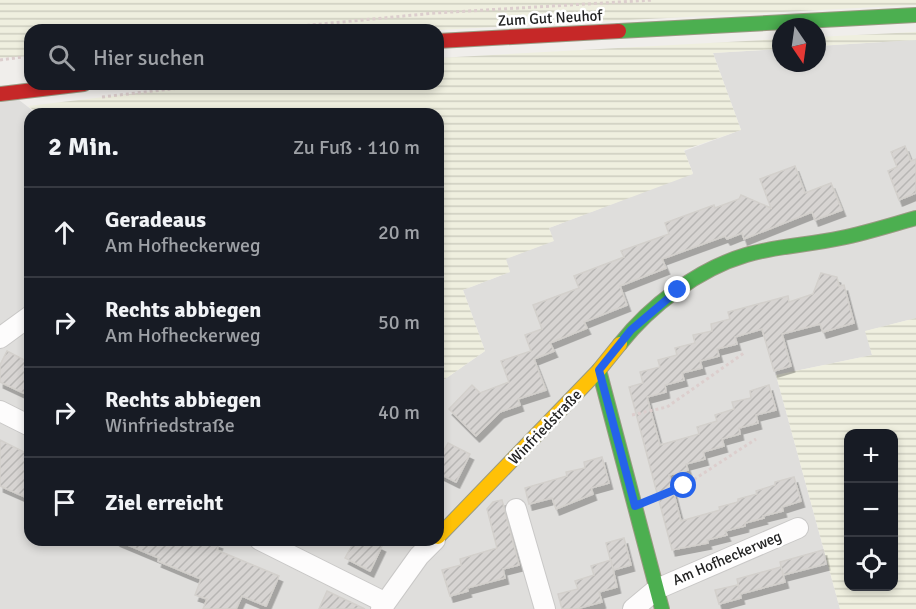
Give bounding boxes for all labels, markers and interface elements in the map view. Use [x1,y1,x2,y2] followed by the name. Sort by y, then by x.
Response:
[497,6,604,30] street label: Zum Gut Neuhof
[772,18,826,72] north arrow
[24,24,444,90] search box
[45,41,78,74] icon: search
[93,44,205,71] text: Hier suchen
[48,131,119,163] text: 2 Min.
[293,135,420,160] text: Zu Fuß · 110 m
[105,206,206,233] text: Geradeaus
[48,216,81,249] icon: ahead
[378,220,420,245] text: 20 m
[105,233,261,258] text: Am Hofheckerweg
[664,276,690,302] route end
[105,296,261,323] text: Rechts abbiegen
[48,306,81,339] icon: right
[378,310,420,335] text: 50 m
[105,323,261,348] text: Am Hofheckerweg
[105,386,261,413] text: Rechts abbiegen
[505,386,585,468] street label: Winfriedstraße
[48,396,81,429] icon: right
[378,400,420,425] text: 40 m
[105,413,235,438] text: Winfriedstraße
[844,429,898,591] map controls
[844,429,898,483] button: +
[670,472,696,498] route start
[844,483,898,537] button: −
[48,486,81,519] icon: arrive
[105,489,223,516] text: Ziel erreicht
[670,527,784,589] street label: Am Hofheckerweg
[844,537,898,591] button: locate

